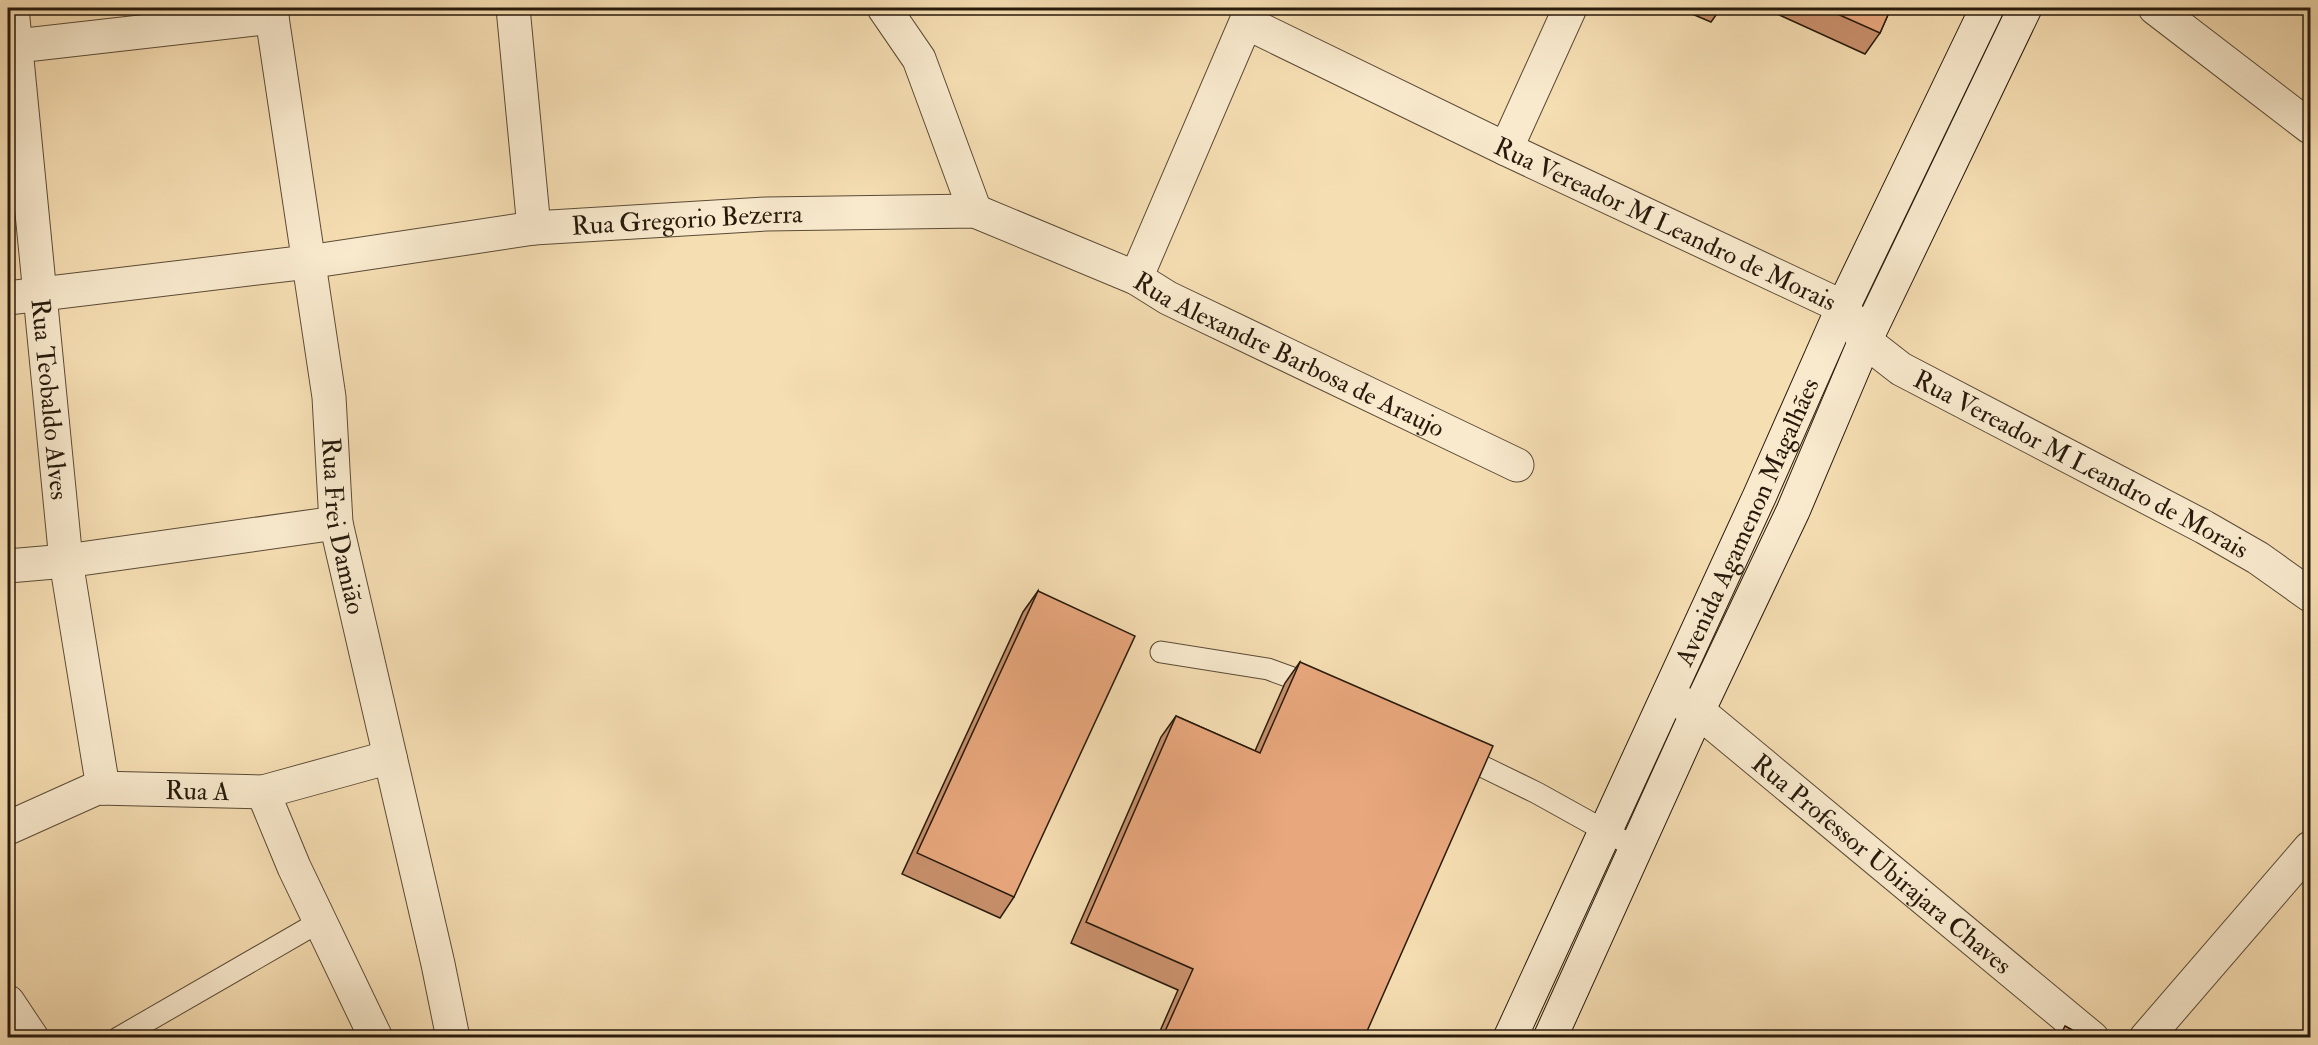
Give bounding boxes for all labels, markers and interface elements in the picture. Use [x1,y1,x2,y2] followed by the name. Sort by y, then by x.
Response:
[1489,131,1841,319] street label: Rua Vereador M Leandro de Morais
[571,198,803,243] street label: Rua Gregorio Bezerra
[1127,265,1450,445] street label: Rua Alexandre Barbosa de Araujo
[23,297,75,501] street label: Rua Teobaldo Alves
[1908,363,2254,566] street label: Rua Vereador M Leandro de Morais
[1668,373,1827,672] street label: Avenida Agamenon Magalhães
[314,437,372,618] street label: Rua Frei Damião
[1745,747,2018,982] street label: Rua Professor Ubirajara Chaves
[165,775,230,808] street label: Rua A

